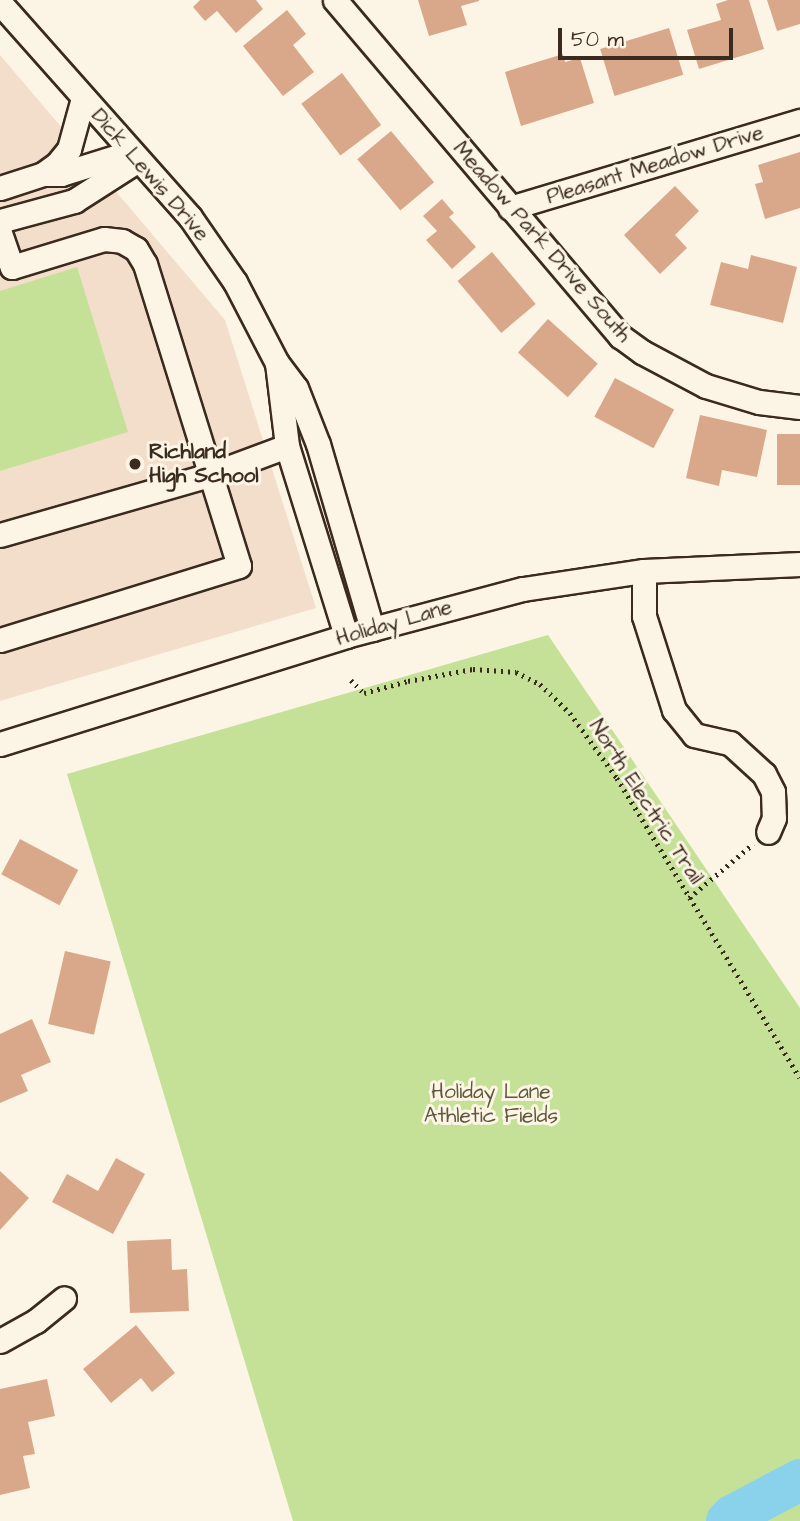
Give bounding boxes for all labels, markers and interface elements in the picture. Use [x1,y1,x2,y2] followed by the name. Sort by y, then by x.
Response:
[562,14,737,58] scale bar
[571,25,624,54] text: 50 m
[86,104,214,246] street label: Dick Lewis Drive
[544,120,766,210] street label: Pleasant Meadow Drive
[448,136,636,348] street label: Meadow Park Drive South
[149,439,259,489] place label: Richland High School
[127,456,143,472] marker: Richland High School
[333,594,455,652] street label: Holiday Lane
[583,715,709,889] street label: North Electric Trail
[424,1079,558,1129] park label: Holiday Lane Athletic Fields

